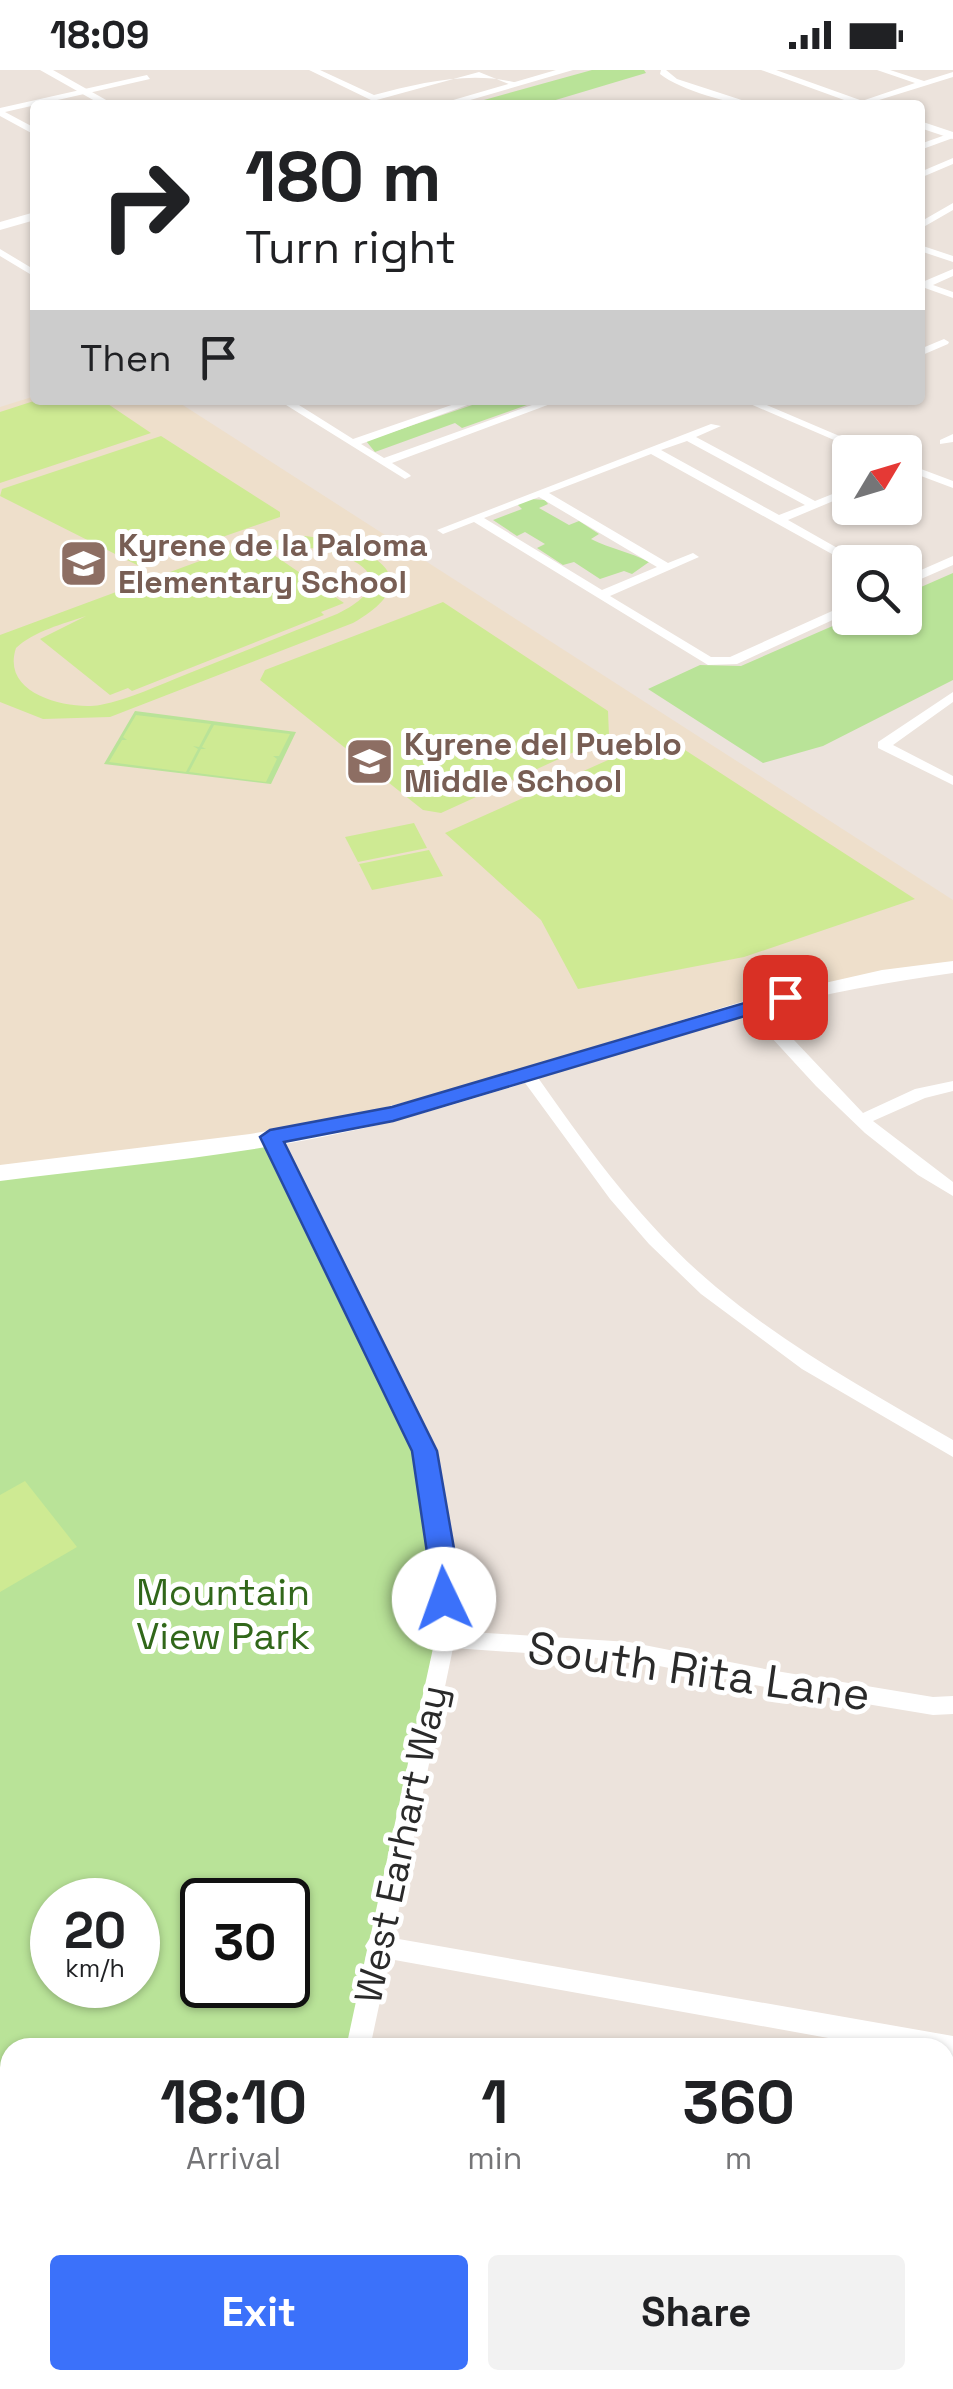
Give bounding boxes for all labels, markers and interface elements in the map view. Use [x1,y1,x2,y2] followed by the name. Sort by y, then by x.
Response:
[50,11,149,59] text: 18:09
[245,132,442,221] text: 180 m
[80,140,210,270] icon: right
[245,219,456,276] text: Turn right
[191,330,246,385] icon: arrive
[80,334,171,382] text: Then
[832,435,922,525] north arrow
[832,435,922,635] map controls
[118,525,428,602] place label: Kyrene de la Paloma Elementary School
[57,537,109,589] school or university icon: Kyrene de la Paloma Elementary School
[832,545,922,635] button: search
[404,724,682,801] place label: Kyrene del Pueblo Middle School
[343,736,395,788] school or university icon: Kyrene del Pueblo Middle School
[743,955,828,1040] pin
[758,970,813,1025] icon: arrive
[392,1547,496,1651] position arrow
[136,1568,310,1660] park label: Mountain View Park
[524,1619,874,1723] street label: South Rita Lane
[344,1681,458,2007] street label: West Earhart Way
[180,1878,310,2008] speed limit sign: 30
[64,1899,126,1963] text: 20
[65,1952,125,1984] text: km/h
[160,2064,307,2141] text: 18:10
[481,2064,508,2141] text: 1
[682,2064,795,2141] text: 360
[186,2138,281,2178] text: Arrival
[467,2138,522,2178] text: min
[725,2138,752,2178] text: m
[50,2255,468,2370] button: Exit
[488,2255,905,2370] button: Share

